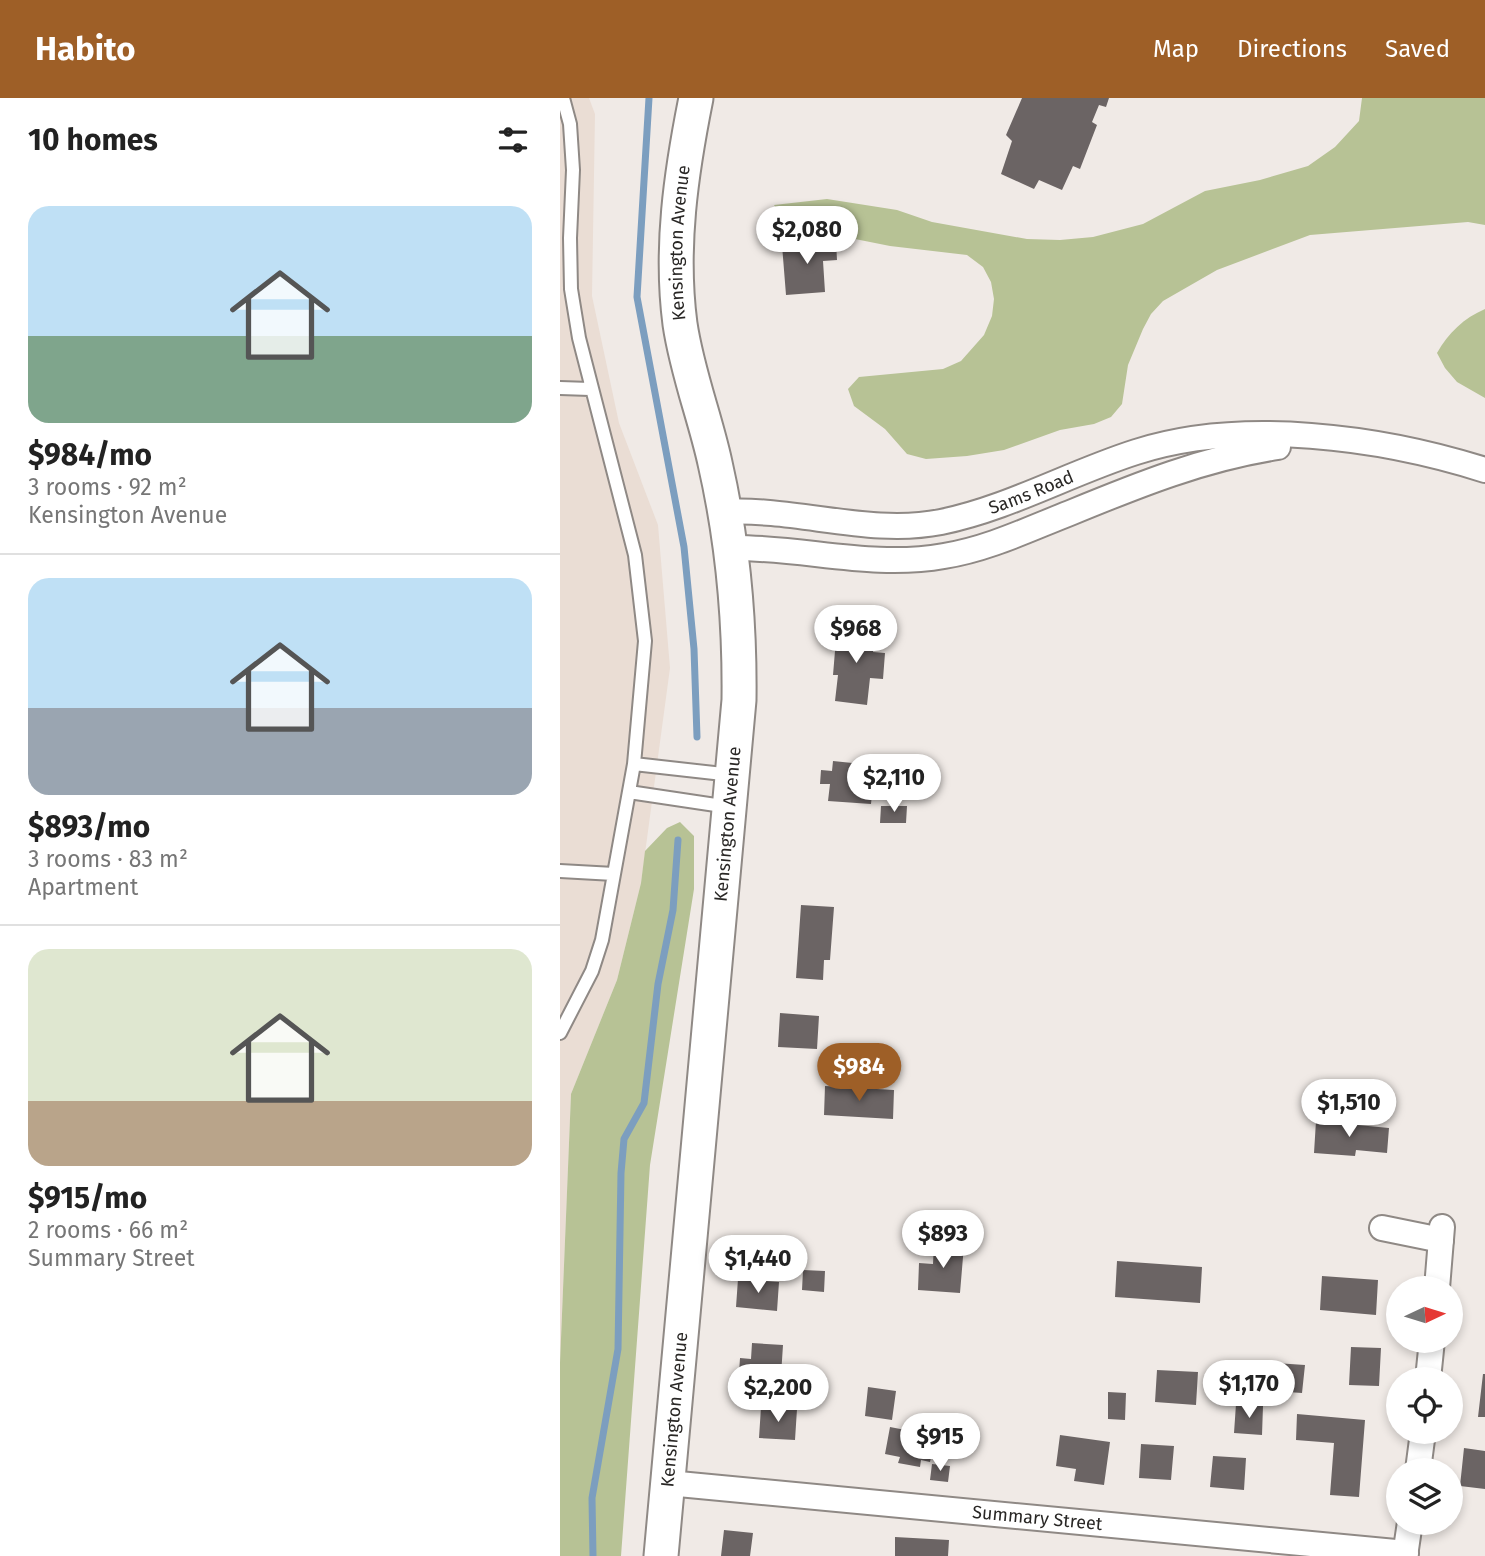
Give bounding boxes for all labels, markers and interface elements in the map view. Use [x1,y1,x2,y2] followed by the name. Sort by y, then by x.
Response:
[35,29,136,69] text: Habito
[1153,35,1199,63] text: Map
[1237,35,1347,63] text: Directions
[1385,35,1450,63] text: Saved
[494,121,532,159] icon: filters
[28,122,158,158] text: 10 homes
[665,164,695,322] street label: Kensington Avenue
[750,206,864,266] pin: $2,080
[772,215,842,243] text: $2,080
[217,252,343,378] icon: home
[28,437,152,473] text: $984/mo
[986,466,1077,519] street label: Sams Road
[28,473,187,501] text: 3 rooms · 92 m²
[28,501,227,529] text: Kensington Avenue
[815,606,897,665] pin: $968
[830,614,882,642] text: $968
[217,624,343,750] icon: home
[710,745,746,903] street label: Kensington Avenue
[837,754,951,814] pin: $2,110
[863,763,925,791] text: $2,110
[28,809,150,845] text: $893/mo
[28,845,188,873] text: 3 rooms · 83 m²
[28,873,138,901] text: Apartment
[217,995,343,1121] icon: home
[818,1044,900,1103] pin: $984
[833,1052,885,1080] text: $984
[1292,1080,1406,1139] pin: $1,510
[1317,1088,1381,1116] text: $1,510
[28,1180,147,1216] text: $915/mo
[902,1210,984,1270] pin: $893
[28,1216,188,1244] text: 2 rooms · 66 m²
[918,1219,968,1247] text: $893
[701,1236,815,1295] pin: $1,440
[28,1244,195,1272] text: Summary Street
[725,1244,791,1272] text: $1,440
[1386,1276,1463,1353] north arrow
[1386,1276,1463,1535] map controls
[656,1331,692,1488] street label: Kensington Avenue
[1192,1360,1306,1420] pin: $1,170
[721,1364,835,1424] pin: $2,200
[1386,1367,1463,1444] button: locate
[1219,1369,1279,1397] text: $1,170
[744,1373,812,1401] text: $2,200
[899,1414,981,1473] pin: $915
[916,1422,964,1450] text: $915
[1386,1458,1463,1535] button: layers
[971,1501,1104,1535] street label: Summary Street

